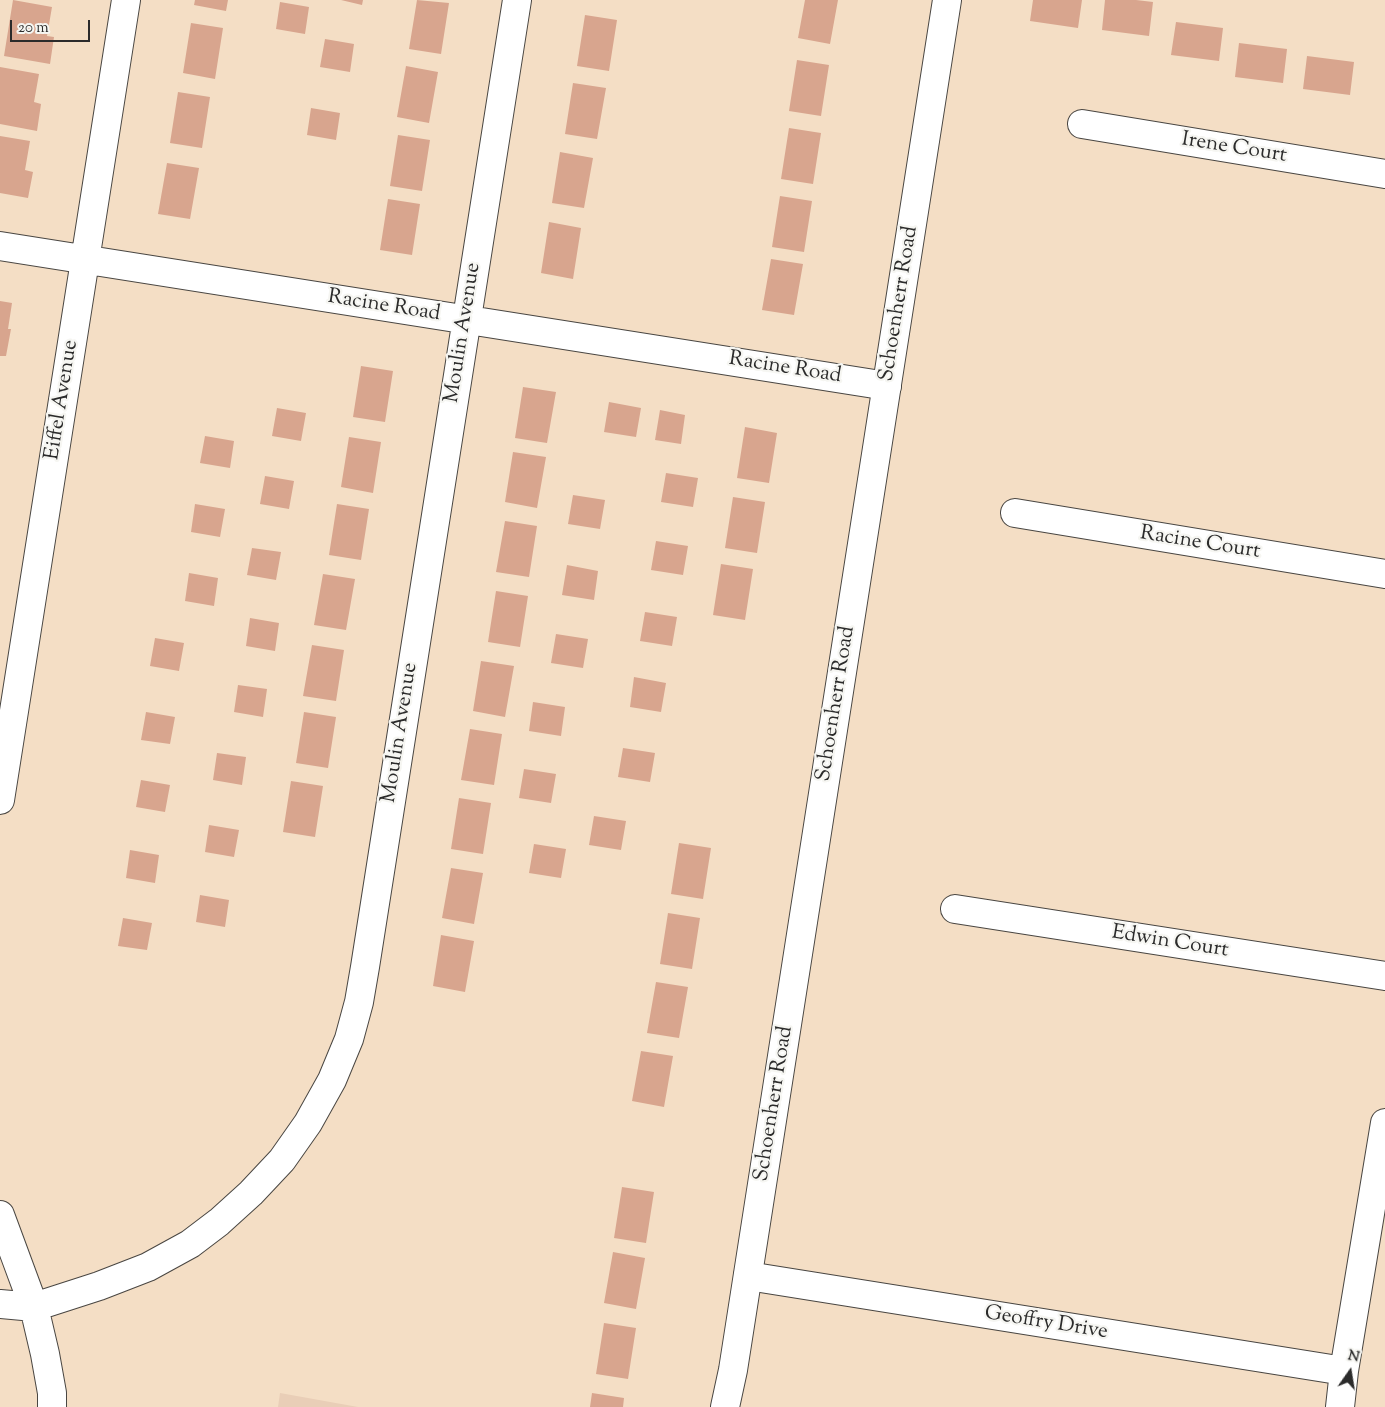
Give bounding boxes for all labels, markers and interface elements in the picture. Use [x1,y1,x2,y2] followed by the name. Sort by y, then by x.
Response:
[12,10,92,42] scale bar
[18,18,49,39] text: 20 m
[1180,128,1288,170] street label: Irene Court
[875,224,925,384] street label: Schoenherr Road
[440,261,488,405] street label: Moulin Avenue
[326,286,442,328] street label: Racine Road
[41,338,85,462] street label: Eiffel Avenue
[727,348,843,390] street label: Racine Road
[1138,522,1262,566] street label: Racine Court
[812,624,862,784] street label: Schoenherr Road
[377,661,425,805] street label: Moulin Avenue
[1110,921,1230,965] street label: Edwin Court
[750,1024,800,1184] street label: Schoenherr Road
[983,1302,1109,1346] street label: Geoffry Drive
[1346,1346,1361,1368] text: N
[1325,1347,1375,1397] north arrow

